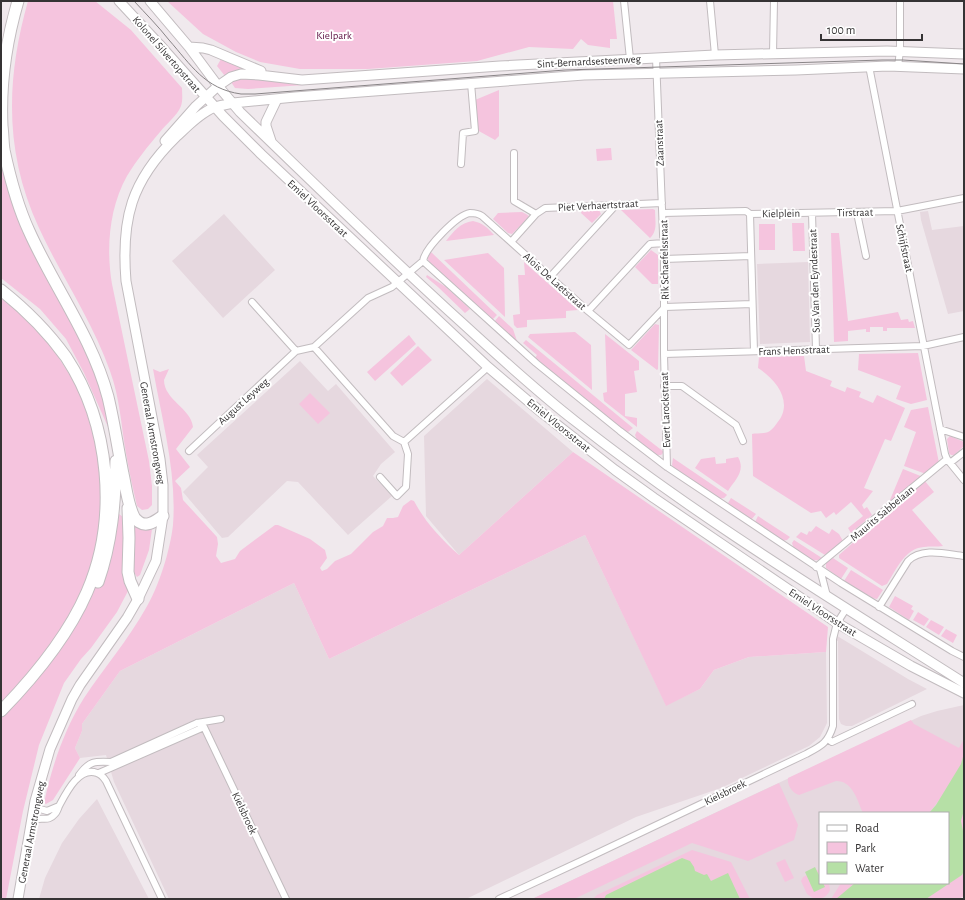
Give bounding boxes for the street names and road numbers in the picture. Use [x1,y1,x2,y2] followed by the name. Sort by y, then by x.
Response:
[131,14,203,95] street label: Kolonel Silvertopstraat
[537,53,642,70] street label: Sint-Bernardsesteenweg
[653,119,666,166] street label: Zaanstraat
[285,178,350,239] street label: Emiel Vloorsstraat
[557,198,639,213] street label: Piet Verhaertstraat
[837,207,874,218] street label: Tirstraat
[762,208,800,219] street label: Kielplein
[658,219,671,300] street label: Rik Schaefelsstraat
[894,223,915,273] street label: Schijfstraat
[807,228,822,333] street label: Sus Van den Eyndestraat
[521,251,588,313] street label: Aloïs De Laetstraat
[758,344,830,357] street label: Frans Hensstraat
[659,371,672,448] street label: Evert Larockstraat
[216,375,271,427] street label: August Leyweg
[138,381,167,486] street label: Generaal Armstrongweg
[525,397,593,455] street label: Emiel Vloorsstraat
[848,484,916,543] street label: Maurits Sabbelaan
[787,587,859,639] street label: Emiel Vloorsstraat
[703,778,748,807] street label: Kielsbroek
[16,779,47,884] street label: Generaal Armstrongweg
[230,790,259,836] street label: Kielsbroek

